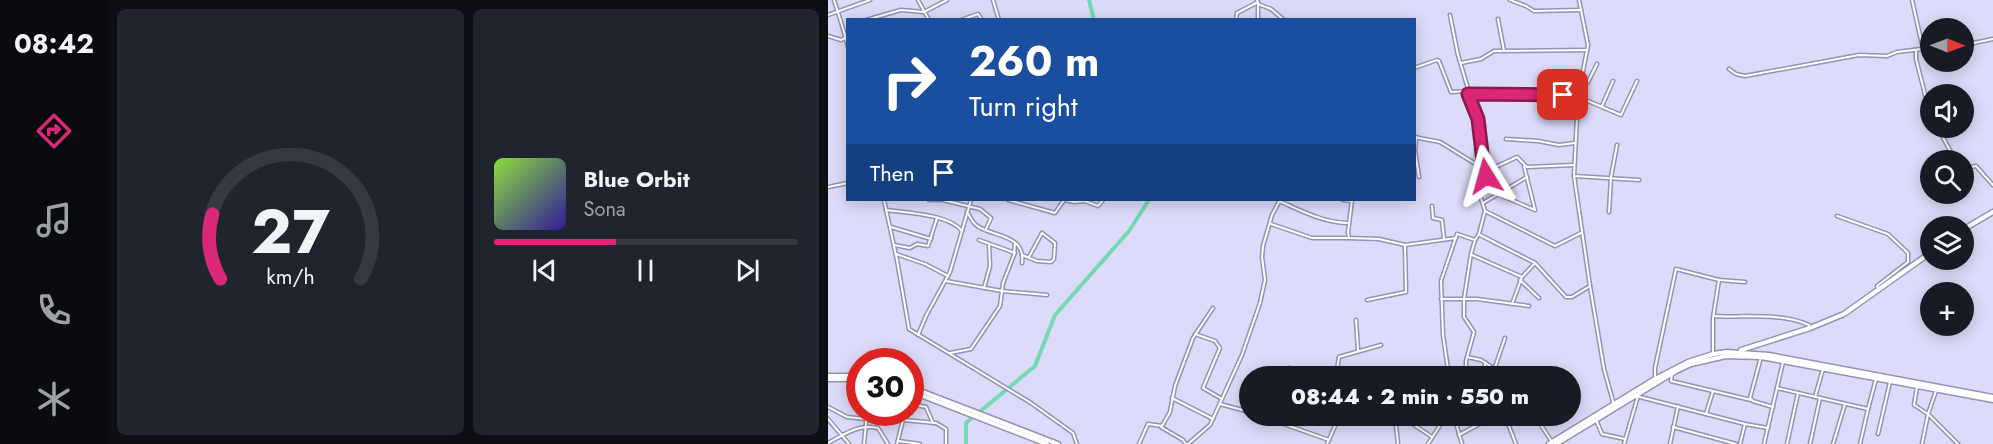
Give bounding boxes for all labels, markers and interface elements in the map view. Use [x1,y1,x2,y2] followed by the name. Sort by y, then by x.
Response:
[1920,18,1974,72] north arrow
[1920,18,1974,336] map controls
[14,24,94,63] text: 08:42
[969,31,1100,92] text: 260 m
[870,42,948,120] icon: right
[1537,69,1588,120] pin
[1546,78,1579,111] icon: arrive
[1920,84,1974,138] button: sound
[969,87,1077,126] text: Turn right
[33,110,75,152] icon: directions
[1454,144,1518,208] position arrow
[1920,150,1974,204] button: search
[927,156,960,189] icon: arrive
[870,157,915,189] text: Then
[584,163,690,195] text: Blue Orbit
[251,186,330,276] text: 27
[584,195,626,224] text: Sona
[33,199,75,241] icon: music
[1920,216,1974,270] button: layers
[528,254,561,287] icon: previous
[629,254,662,287] icon: pause
[731,254,764,287] icon: next
[266,261,314,292] text: km/h
[1920,282,1974,336] button: +
[33,289,75,331] icon: phone
[846,348,924,426] speed limit sign: 30
[33,378,75,420] icon: climate
[1291,380,1529,412] text: 08:44 · 2 min · 550 m

